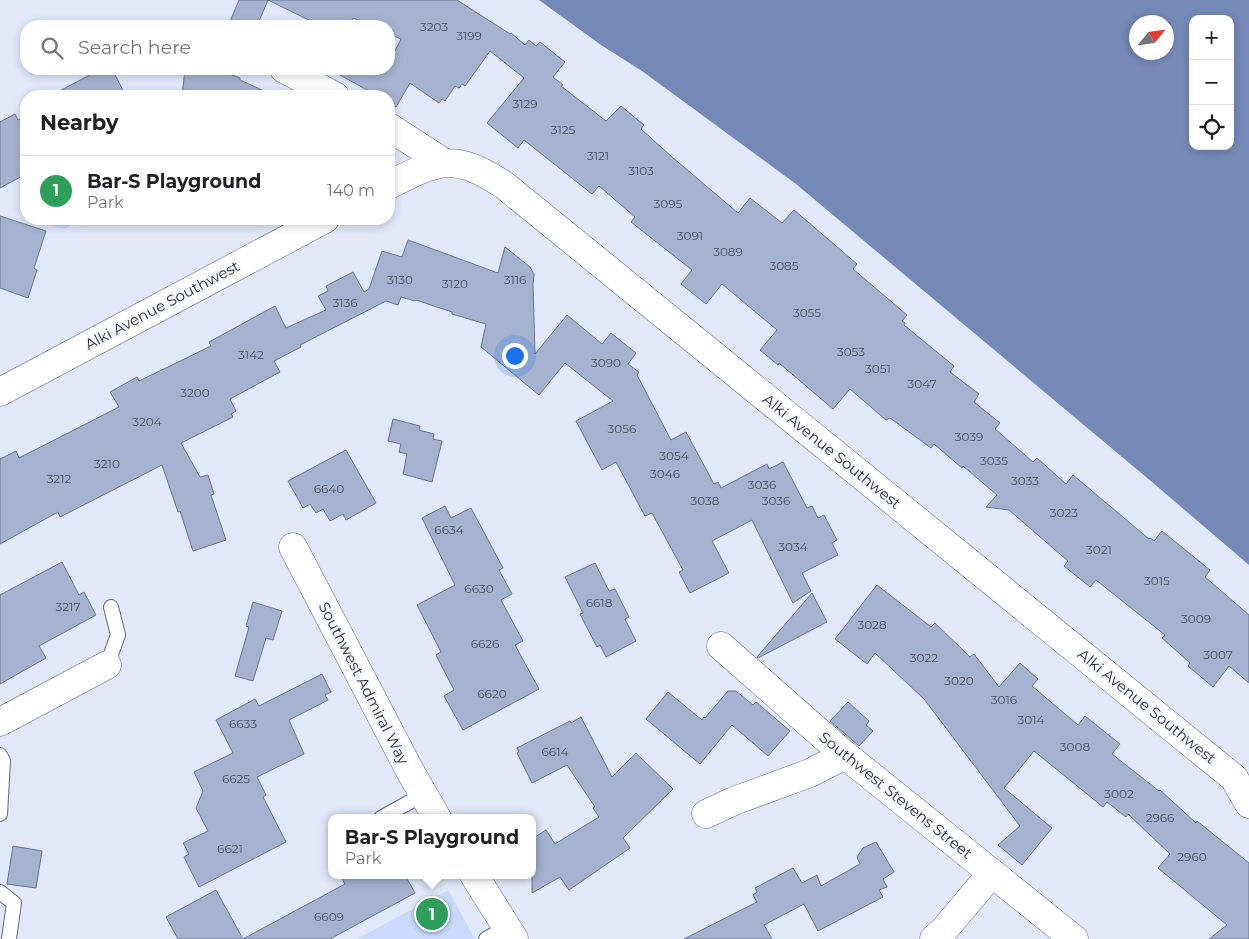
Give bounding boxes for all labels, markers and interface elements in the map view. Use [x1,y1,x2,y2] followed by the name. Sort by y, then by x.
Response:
[1129,15,1174,60] north arrow
[1189,15,1234,150] map controls
[1189,15,1234,60] button: +
[420,19,448,34] house number: 3203
[20,20,395,75] search box
[456,28,482,43] house number: 3199
[38,34,66,62] icon: search
[78,36,191,59] text: Search here
[1189,60,1234,105] button: −
[512,96,538,111] house number: 3129
[1189,105,1234,150] button: locate
[40,110,119,135] text: Nearby
[551,122,576,137] house number: 3125
[587,148,609,163] house number: 3121
[628,163,654,178] house number: 3103
[87,170,261,193] text: Bar-S Playground
[53,181,59,200] text: 1
[327,181,375,200] text: 140 m
[87,193,124,212] text: Park
[654,196,683,211] house number: 3095
[677,228,703,243] house number: 3091
[713,244,743,259] house number: 3089
[81,256,243,354] street label: Alki Avenue Southwest
[769,258,799,273] house number: 3085
[387,272,413,287] house number: 3130
[504,272,526,287] house number: 3116
[442,276,468,291] house number: 3120
[332,295,358,310] house number: 3136
[793,305,821,320] house number: 3055
[502,343,528,369] your location
[837,344,865,359] house number: 3053
[238,347,264,362] house number: 3142
[591,355,621,370] house number: 3090
[865,361,891,376] house number: 3051
[907,376,937,391] house number: 3047
[180,385,210,400] house number: 3200
[759,389,905,513] street label: Alki Avenue Southwest
[132,414,162,429] house number: 3204
[608,421,636,436] house number: 3056
[955,429,983,444] house number: 3039
[659,448,689,463] house number: 3054
[980,453,1008,468] house number: 3035
[94,456,120,471] house number: 3210
[650,466,680,481] house number: 3046
[47,471,72,486] house number: 3212
[1011,473,1039,488] house number: 3033
[748,477,776,492] house number: 3036
[314,481,344,496] house number: 6640
[690,493,720,508] house number: 3038
[762,493,790,508] house number: 3036
[1050,505,1078,520] house number: 3023
[434,522,464,537] house number: 6634
[778,539,808,554] house number: 3034
[1086,542,1112,557] house number: 3021
[1144,573,1170,588] house number: 3015
[464,581,494,596] house number: 6630
[586,595,613,610] house number: 6618
[56,599,80,614] house number: 3217
[315,599,414,768] street label: Southwest Admiral Way
[1181,611,1211,626] house number: 3009
[857,617,887,632] house number: 3028
[471,636,499,651] house number: 6626
[1074,644,1220,768] street label: Alki Avenue Southwest
[1203,647,1233,662] house number: 3007
[910,650,938,665] house number: 3022
[944,673,974,688] house number: 3020
[477,686,507,701] house number: 6620
[991,692,1017,707] house number: 3016
[1018,712,1045,727] house number: 3014
[229,716,257,731] house number: 6633
[815,727,977,863] street label: Southwest Stevens Street
[1060,739,1090,754] house number: 3008
[542,744,569,759] house number: 6614
[222,771,250,786] house number: 6625
[1104,786,1134,801] house number: 3002
[1146,810,1174,825] house number: 2966
[328,814,536,879] popup
[345,826,519,849] text: Bar-S Playground
[217,841,243,856] house number: 6621
[345,849,381,868] text: Park
[1177,849,1207,864] house number: 2960
[416,895,448,933] pin: 1
[314,909,344,924] house number: 6609

